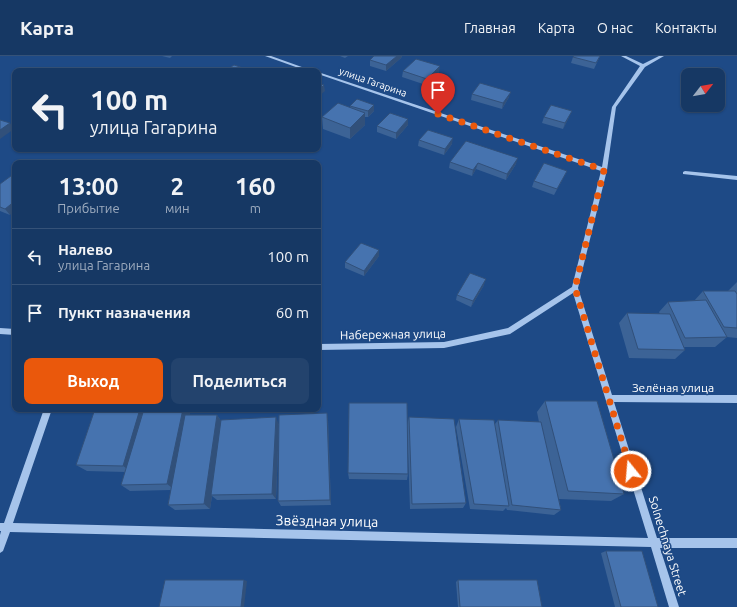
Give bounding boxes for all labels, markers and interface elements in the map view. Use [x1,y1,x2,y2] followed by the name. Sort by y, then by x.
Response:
[20,17,74,39] text: Карта
[464,20,516,36] text: Главная
[538,20,575,36] text: Карта
[597,20,633,36] text: О нас
[655,20,717,36] text: Контакты
[338,65,408,99] street label: улица Гагарина
[681,68,725,112] north arrow
[681,68,725,112] map controls
[421,73,455,114] pin
[427,79,449,101] icon: arrive
[24,84,76,136] icon: left
[90,84,168,115] text: 100 m
[90,117,218,137] text: улица Гагарина
[58,173,118,200] text: 13:00
[171,173,184,200] text: 2
[235,173,276,200] text: 160
[57,201,120,215] text: Прибытие
[165,201,190,215] text: мин
[250,201,261,215] text: m
[58,241,113,258] text: Налево
[24,246,46,268] icon: left
[267,248,309,265] text: 100 m
[58,258,150,272] text: улица Гагарина
[24,302,46,324] icon: arrive
[58,304,191,321] text: Пункт назначения
[276,304,309,321] text: 60 m
[340,327,446,341] street label: Набережная улица
[24,358,163,404] button: Выход
[171,358,309,404] button: Поделиться
[632,381,714,394] street label: Зелёная улица
[610,450,652,492] position arrow
[647,495,689,598] street label: Solnechnaya Street
[276,512,378,530] street label: Звёздная улица

